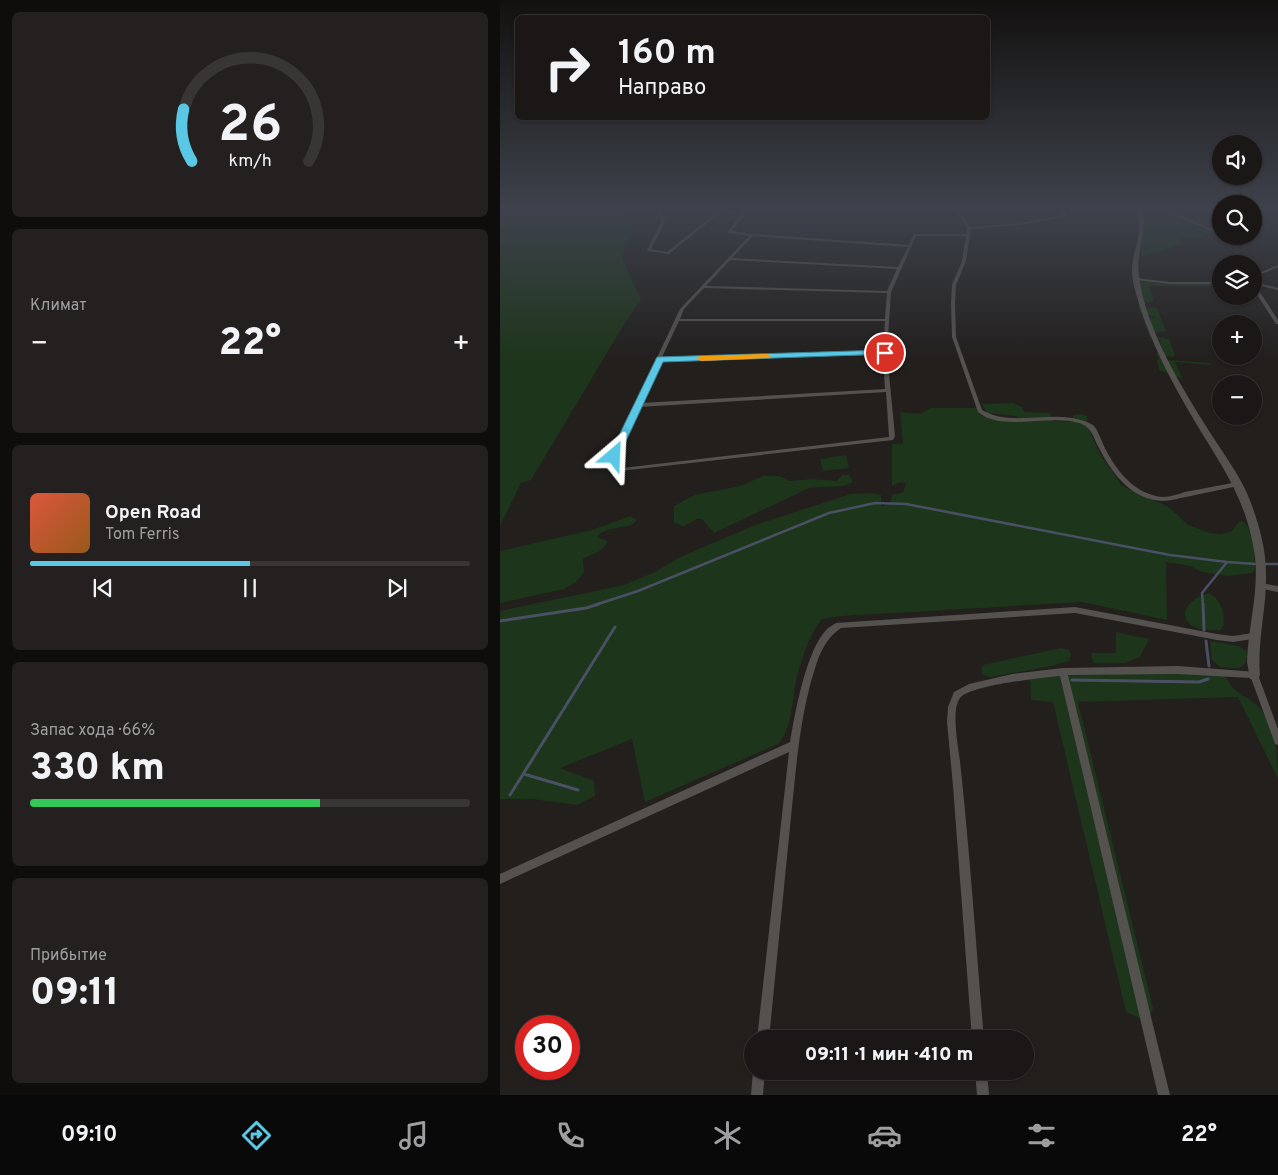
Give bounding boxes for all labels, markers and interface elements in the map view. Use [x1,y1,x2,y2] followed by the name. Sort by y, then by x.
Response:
[618,32,716,76] text: 160 m
[535,35,600,100] icon: right
[618,75,706,102] text: Направо
[218,94,282,160] text: 26
[1212,135,1262,425] map controls
[1212,135,1262,185] button: sound
[228,150,272,173] text: km/h
[1212,195,1262,245] button: search
[1212,255,1262,305] button: layers
[30,296,87,316] text: Климат
[1212,315,1262,365] button: +
[219,320,281,369] text: 22°
[30,327,48,363] text: −
[452,327,470,363] text: +
[864,332,906,374] pin
[871,339,899,367] icon: arrive
[1212,375,1262,425] button: −
[587,429,639,481] position arrow
[105,501,201,525] text: Open Road
[105,525,179,545] text: Tom Ferris
[89,574,117,602] icon: previous
[236,574,264,602] icon: pause
[383,574,411,602] icon: next
[30,721,155,741] text: Запас хода · 66%
[30,745,165,794] text: 330 km
[30,946,107,966] text: Прибытие
[30,970,119,1019] text: 09:11
[515,1015,580,1080] speed limit sign: 30
[805,1043,973,1067] text: 09:11 · 1 мин · 410 m
[239,1118,274,1153] icon: directions
[396,1118,431,1153] icon: music
[553,1118,588,1153] icon: phone
[710,1118,745,1153] icon: climate
[867,1118,902,1153] icon: car
[1024,1118,1059,1153] icon: filters
[61,1122,118,1149] text: 09:10
[1181,1122,1217,1149] text: 22°

